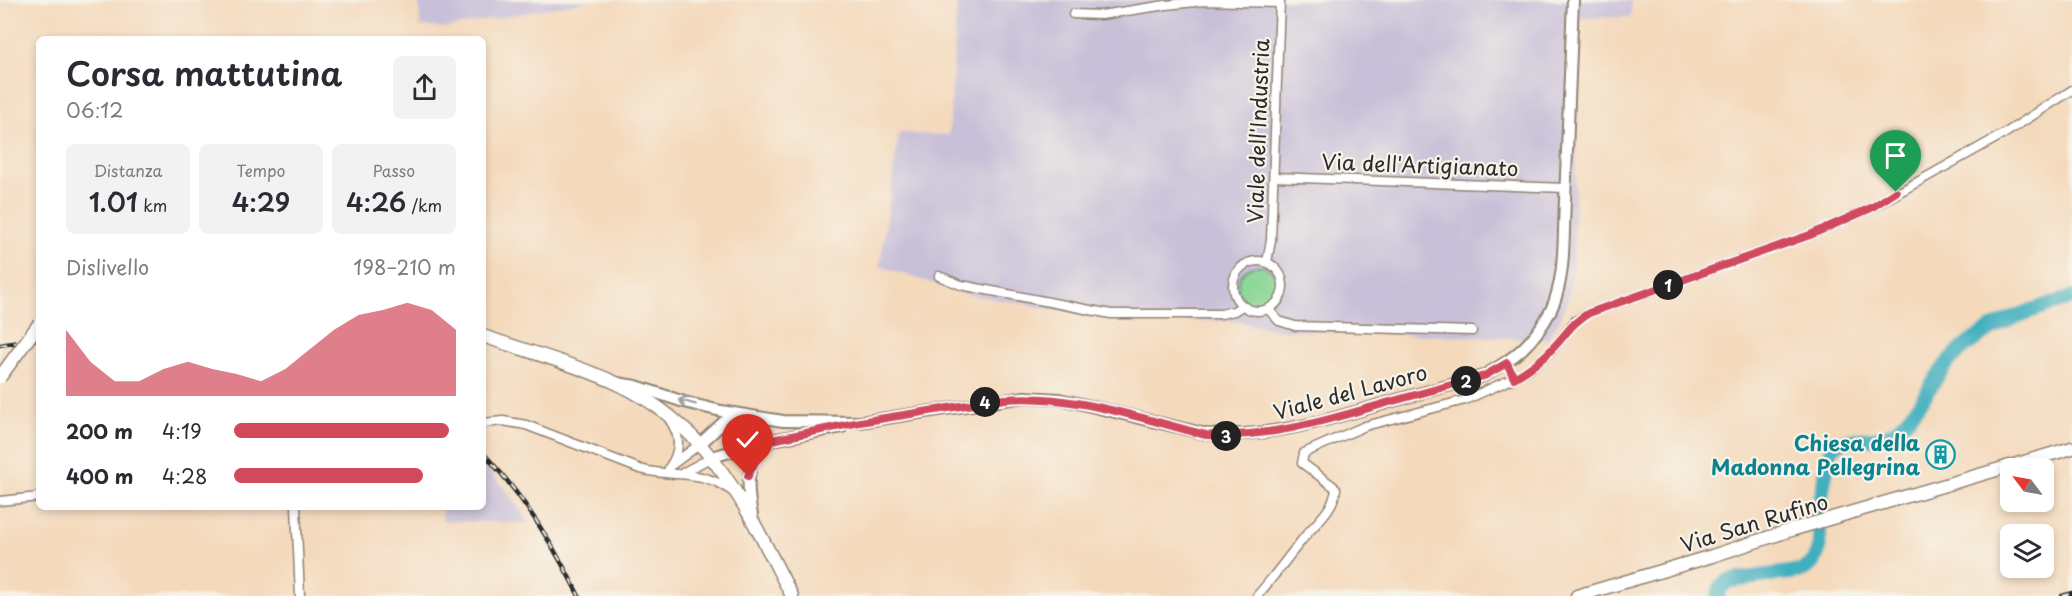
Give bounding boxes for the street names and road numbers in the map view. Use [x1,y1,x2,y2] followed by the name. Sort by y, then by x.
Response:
[1238,37,1276,224] street label: Viale dell'Industria
[1321,145,1519,183] street label: Via dell'Artigianato
[1270,355,1430,427] street label: Viale del Lavoro
[1676,484,1832,560] street label: Via San Rufino

